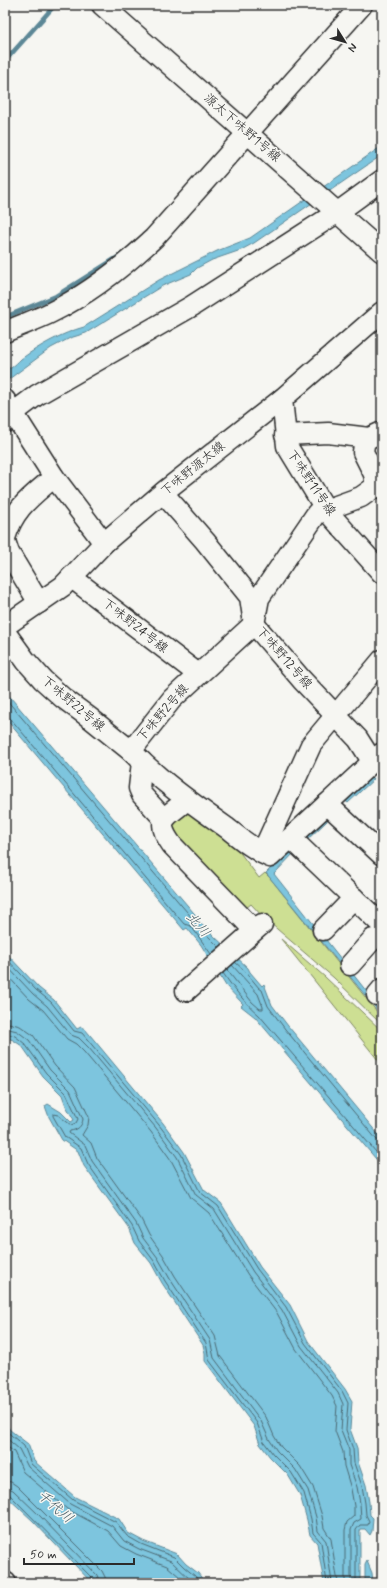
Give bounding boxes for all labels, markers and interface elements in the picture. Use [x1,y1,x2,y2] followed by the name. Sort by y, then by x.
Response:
[325,22,365,62] north arrow
[344,40,360,55] text: N
[200,90,285,167] street label: 源太下味野1号線
[157,437,229,500] street label: 下味野源太線
[283,447,340,520] street label: 下味野11号線
[99,595,172,658] street label: 下味野24号線
[252,623,317,694] street label: 下味野12号線
[38,672,109,736] street label: 下味野22号線
[133,680,193,746] street label: 下味野2号線
[182,909,214,941] water label: 北川
[33,1486,77,1528] water label: 千代川
[24,1540,134,1566] scale bar
[30,1547,57,1563] text: 50 m

